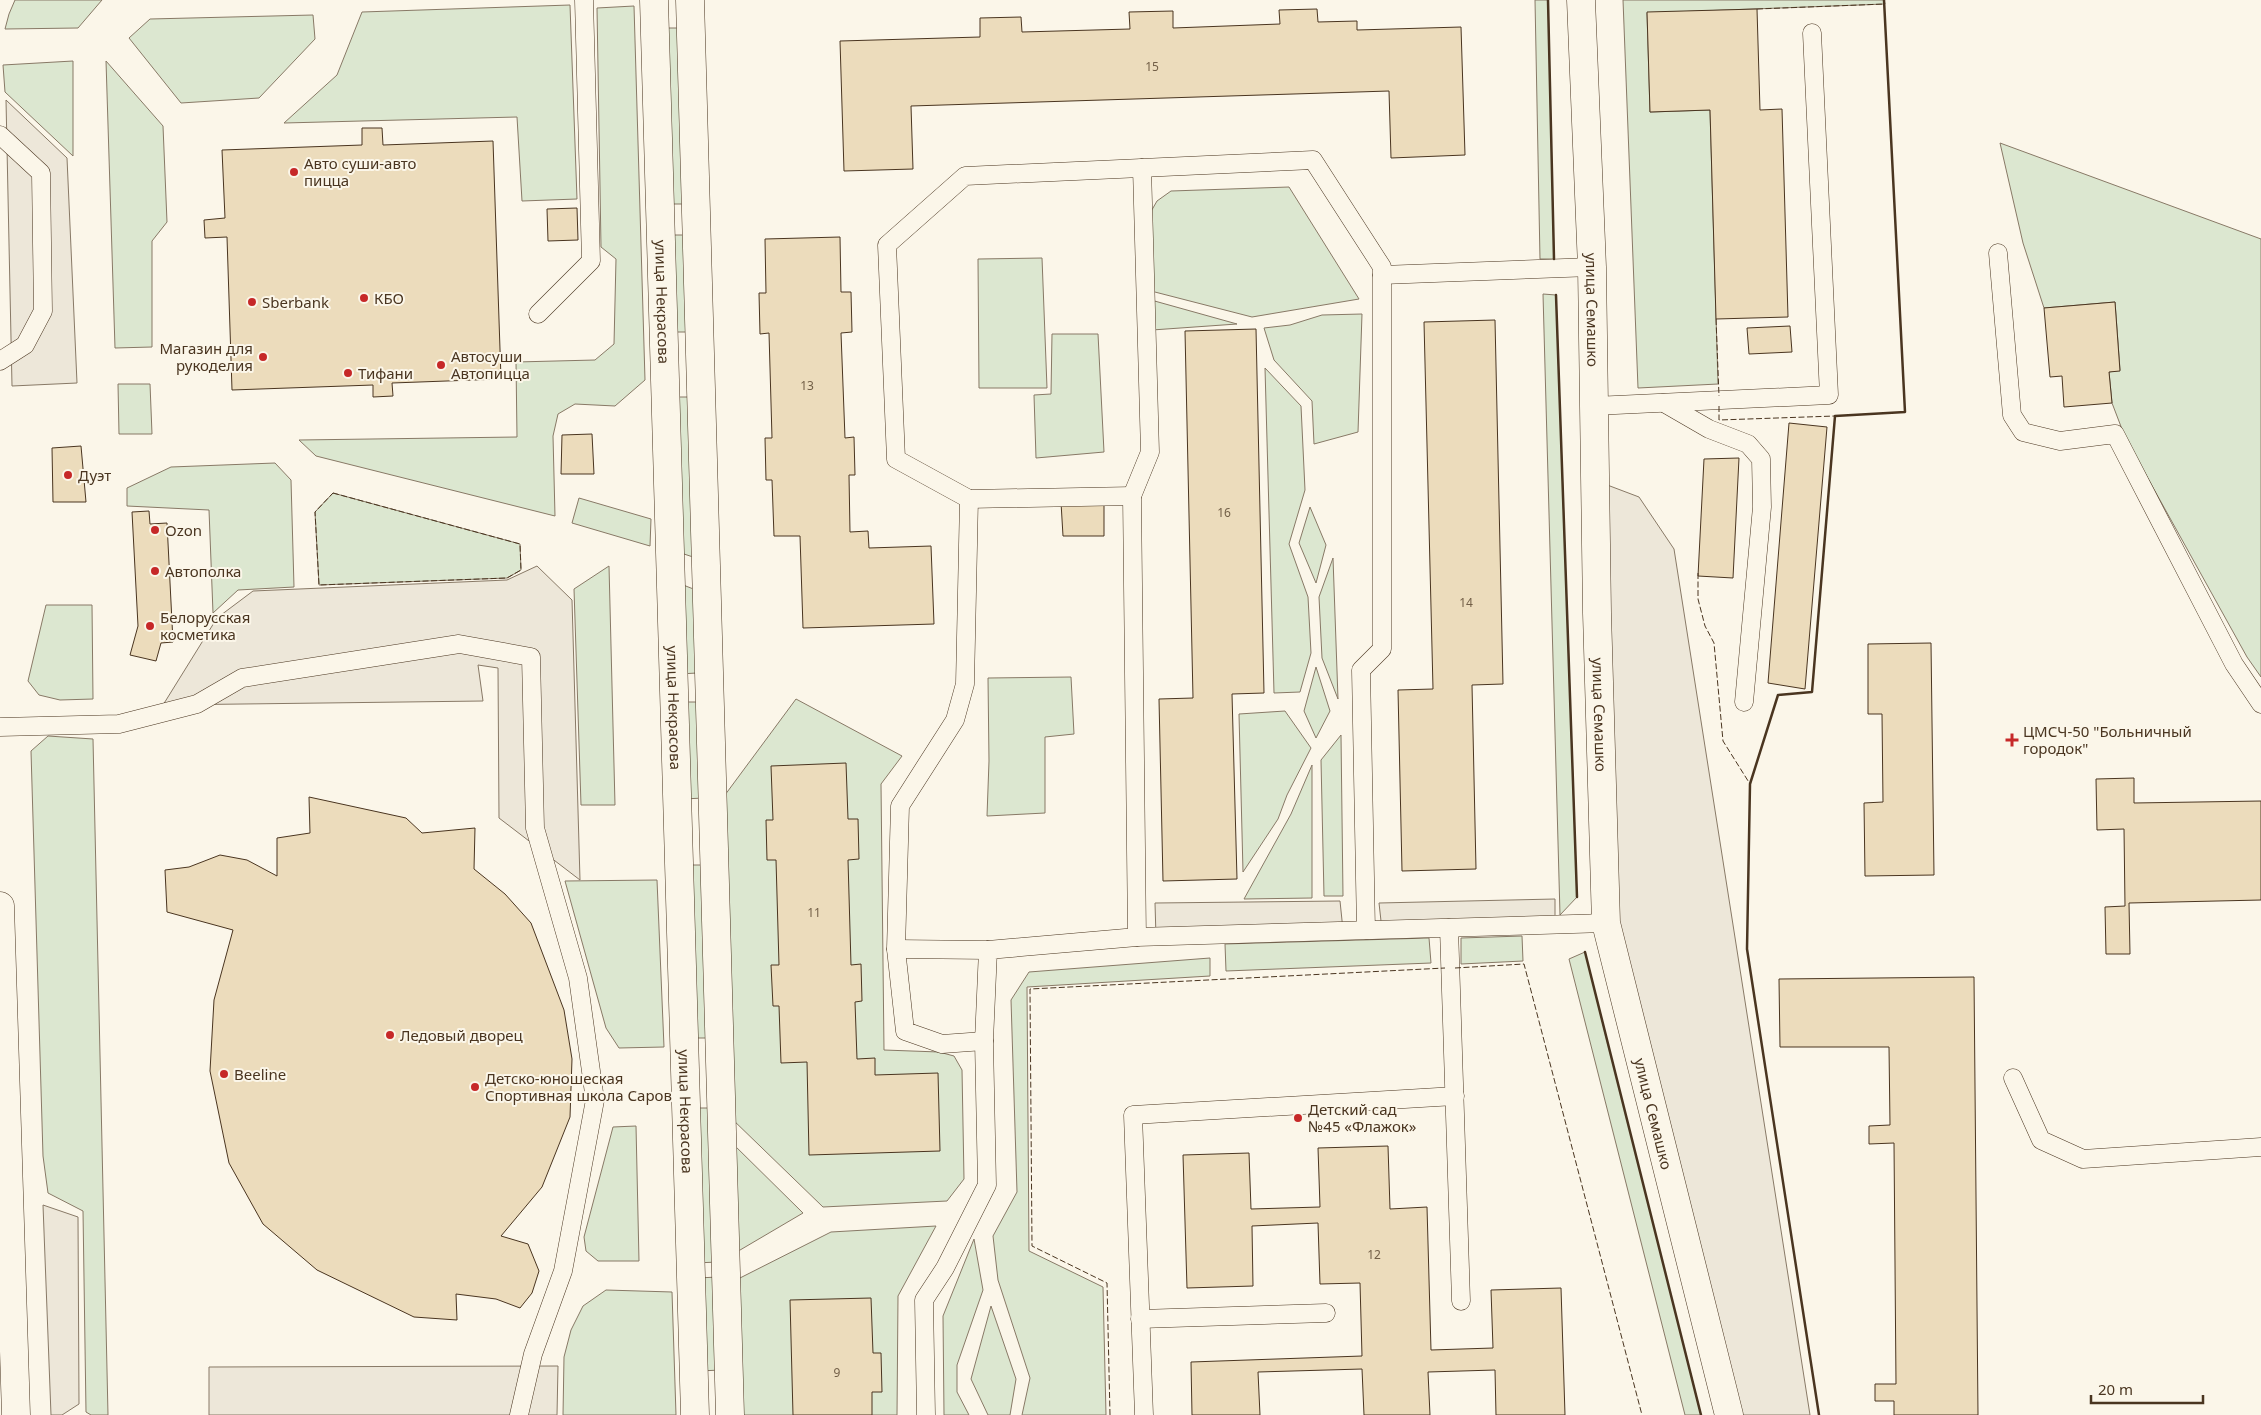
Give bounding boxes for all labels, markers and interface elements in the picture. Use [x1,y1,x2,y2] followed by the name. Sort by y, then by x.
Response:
[1145,58,1159,75] house number: 15
[304,153,417,190] place label: Авто суши-авто пицца
[288,166,300,178] marker: Авто суши-авто пицца
[651,239,675,364] street label: улица Некрасова
[1581,252,1603,367] street label: улица Семашко
[374,288,404,308] place label: КБО
[262,292,329,312] place label: Sberbank
[358,292,370,304] marker: КБО
[246,296,258,308] marker: Sberbank
[159,338,253,375] place label: Магазин для рукоделия
[451,346,530,383] place label: Автосуши Автопицца
[257,351,269,363] marker: Магазин для рукоделия
[435,359,447,371] marker: Автосуши Автопицца
[358,363,413,383] place label: Тифани
[342,367,354,379] marker: Тифани
[800,377,814,394] house number: 13
[78,465,111,485] place label: Дуэт
[62,469,74,481] marker: Дуэт
[1217,504,1231,521] house number: 16
[165,520,202,540] place label: Ozon
[149,524,161,536] marker: Ozon
[165,561,241,581] place label: Автополка
[149,565,161,577] marker: Автополка
[1459,594,1473,611] house number: 14
[160,607,250,644] place label: Белорусская косметика
[144,620,156,632] marker: Белорусская косметика
[663,645,686,770] street label: улица Некрасова
[1588,657,1612,772] street label: улица Семашко
[2023,721,2192,758] place label: ЦМСЧ-50 "Больничный городок"
[2005,733,2019,747] marker: ЦМСЧ-50 "Больничный городок"
[807,904,821,921] house number: 11
[400,1025,524,1045] place label: Ледовый дворец
[384,1029,396,1041] marker: Ледовый дворец
[674,1049,698,1174] street label: улица Некрасова
[1630,1056,1677,1172] street label: улица Семашко
[234,1064,286,1084] place label: Beeline
[218,1068,230,1080] marker: Beeline
[485,1068,672,1105] place label: Детско-юношеская Спортивная школа Саров
[469,1081,481,1093] marker: Детско-юношеская Спортивная школа Саров
[1308,1099,1417,1136] place label: Детский сад №45 «Флажок»
[1292,1112,1304,1124] marker: Детский сад №45 «Флажок»
[1367,1246,1381,1263] house number: 12
[834,1364,841,1381] house number: 9
[2091,1372,2204,1404] scale bar
[2098,1379,2133,1399] text: 20 m

